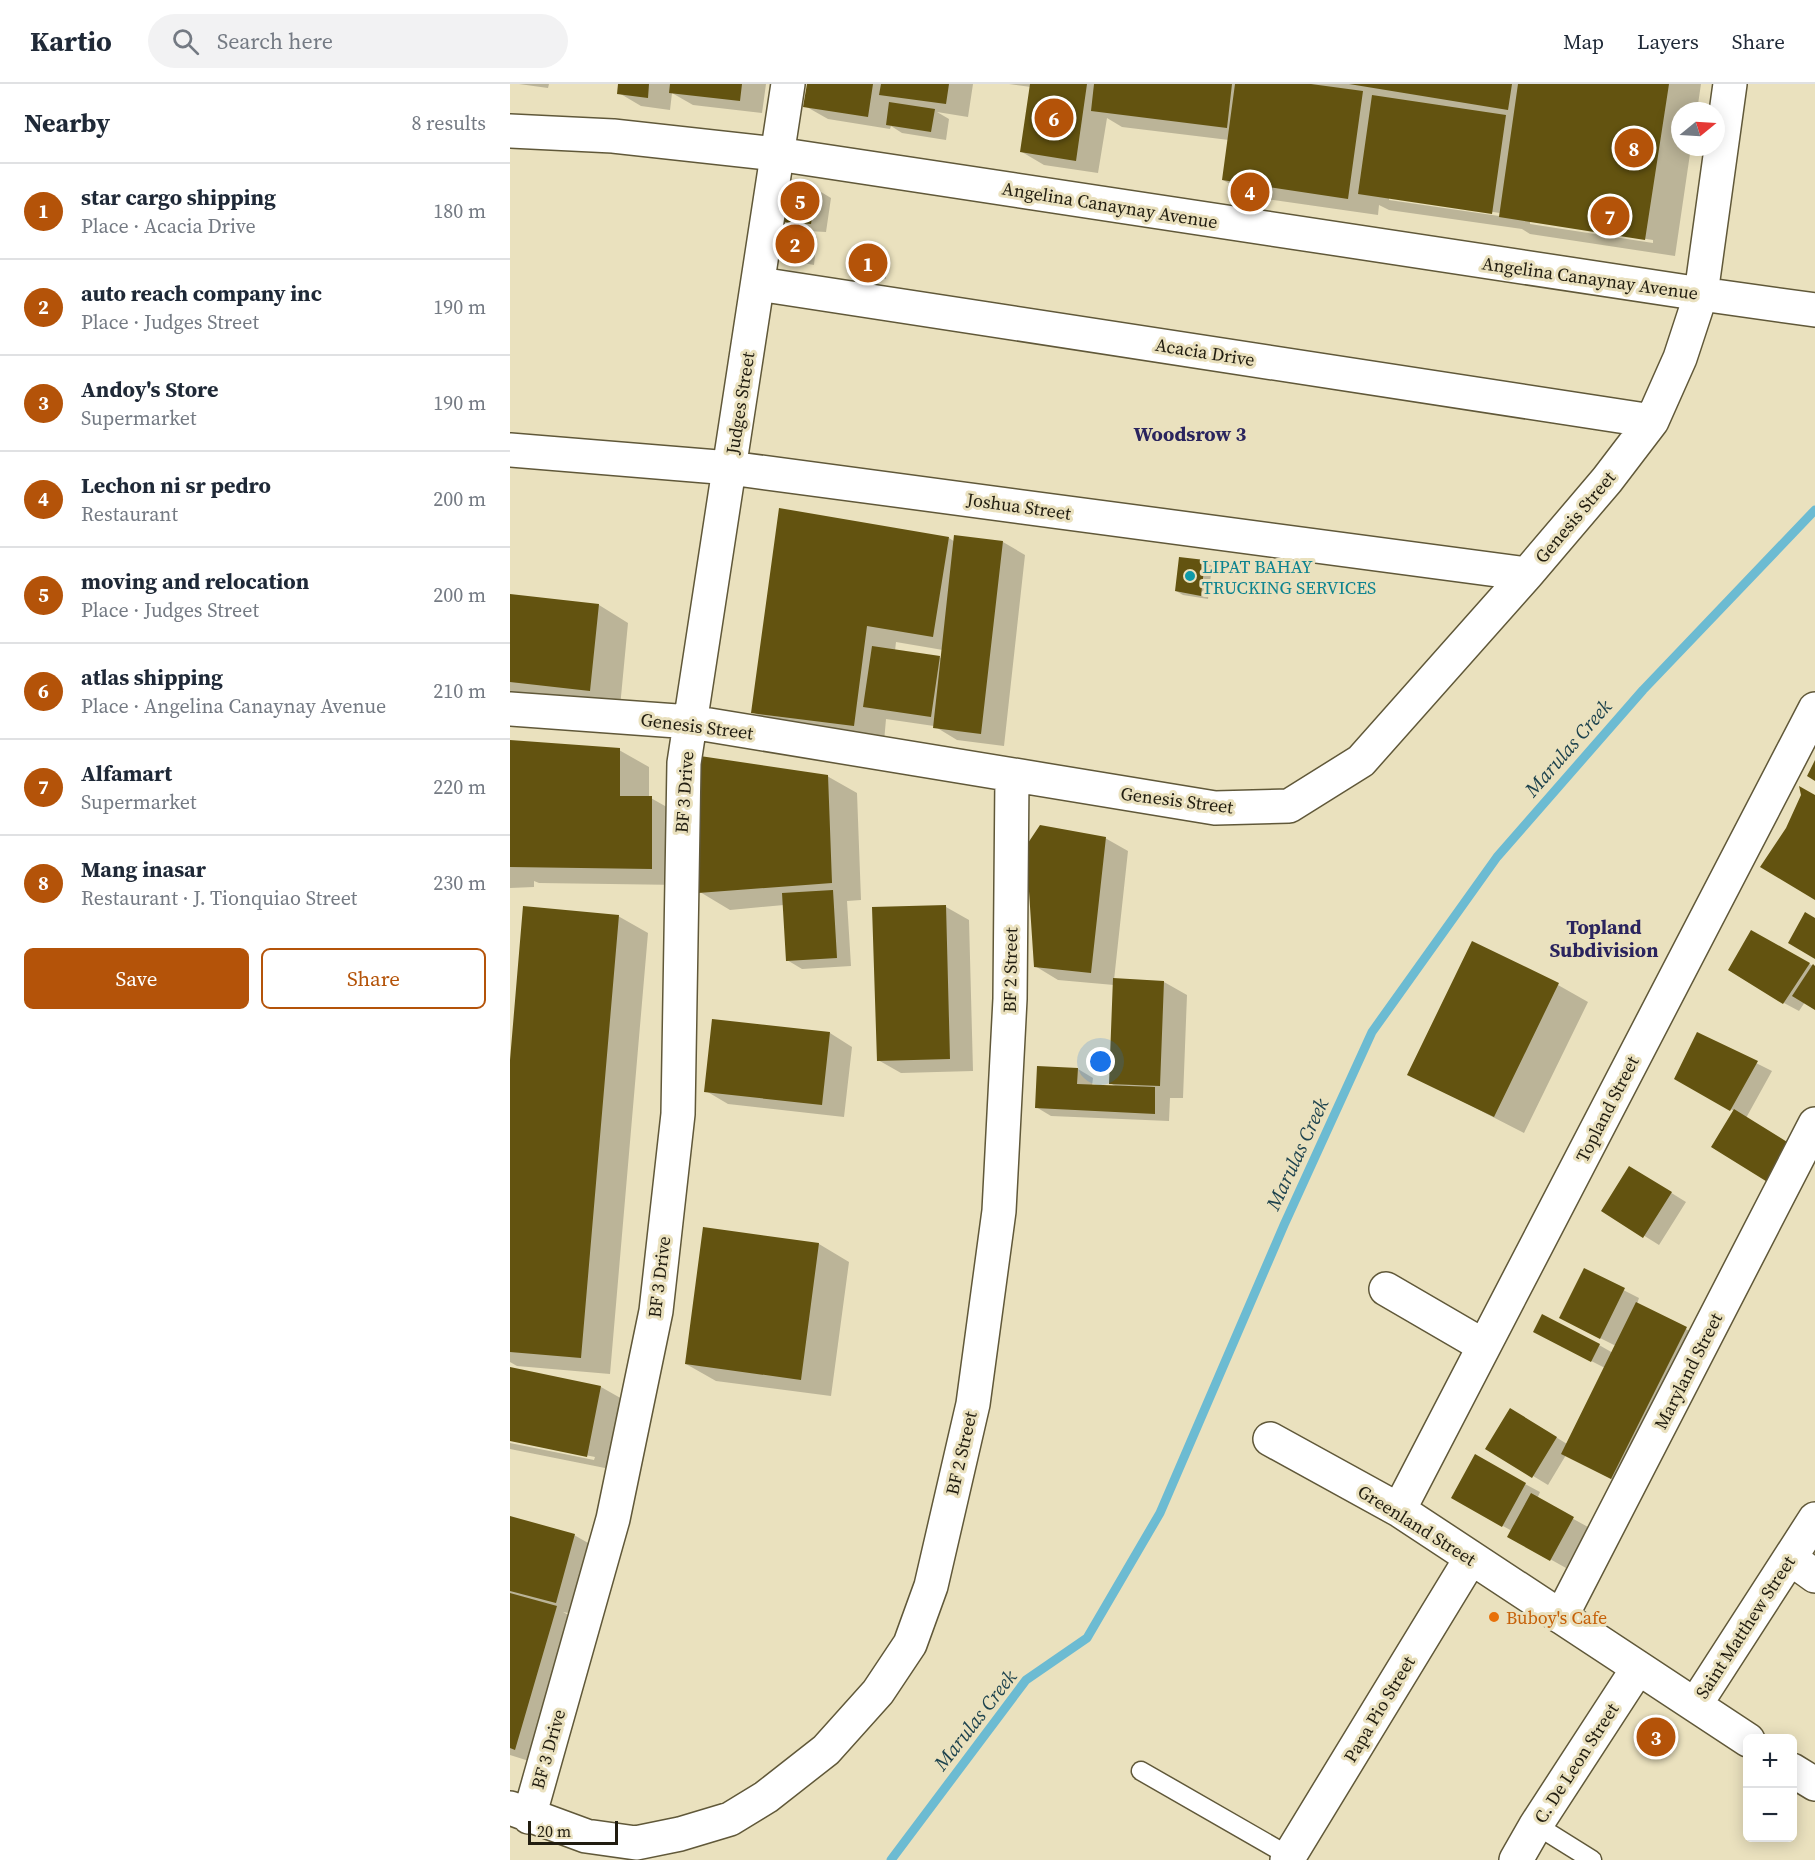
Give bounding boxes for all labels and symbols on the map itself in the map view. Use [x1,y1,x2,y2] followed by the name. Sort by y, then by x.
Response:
[1034,96,1074,141] pin: 6
[1671,102,1725,156] north arrow
[1614,126,1654,170] pin: 8
[1230,170,1270,214] pin: 4
[1000,176,1220,234] street label: Angelina Canaynay Avenue
[780,178,820,224] pin: 5
[1590,194,1630,238] pin: 7
[776,222,814,266] pin: 2
[848,240,888,285] pin: 1
[1480,250,1700,306] street label: Angelina Canaynay Avenue
[1153,332,1257,372] street label: Acacia Drive
[719,350,760,457] street label: Judges Street
[1134,420,1247,448] district label: Woodsrow 3
[1529,465,1621,568] street label: Genesis Street
[964,486,1073,526] street label: Joshua Street
[1202,554,1376,600] place label: LIPAT BAHAY TRUCKING SERVICES
[1183,569,1197,583] marker: LIPAT BAHAY TRUCKING SERVICES
[1517,693,1618,803] water label: Marulas Creek
[639,707,755,745] street label: Genesis Street
[669,750,699,834] street label: BF 3 Drive
[1119,781,1235,819] street label: Genesis Street
[1550,913,1658,964] district label: Topland Subdivision
[997,927,1023,1013] street label: BF 2 Street
[1086,1047,1115,1076] your location
[1570,1052,1644,1166] street label: Topland Street
[1258,1093,1335,1215] water label: Marulas Creek
[642,1235,676,1319] street label: BF 3 Drive
[1648,1308,1728,1434] street label: Maryland Street
[939,1409,983,1497] street label: BF 2 Street
[1353,1479,1481,1571] street label: Greenland Street
[1689,1551,1801,1703] street label: Saint Matthew Street
[1506,1605,1607,1630] place label: Buboy's Cafe
[1487,1610,1501,1624] marker: Buboy's Cafe
[1337,1651,1421,1767] street label: Papa Pio Street
[926,1664,1023,1777] water label: Marulas Creek
[1528,1698,1624,1828] street label: C. De Leon Street
[525,1706,571,1792] street label: BF 3 Drive
[1636,1714,1676,1760] pin: 3
[528,1818,618,1846] scale bar

